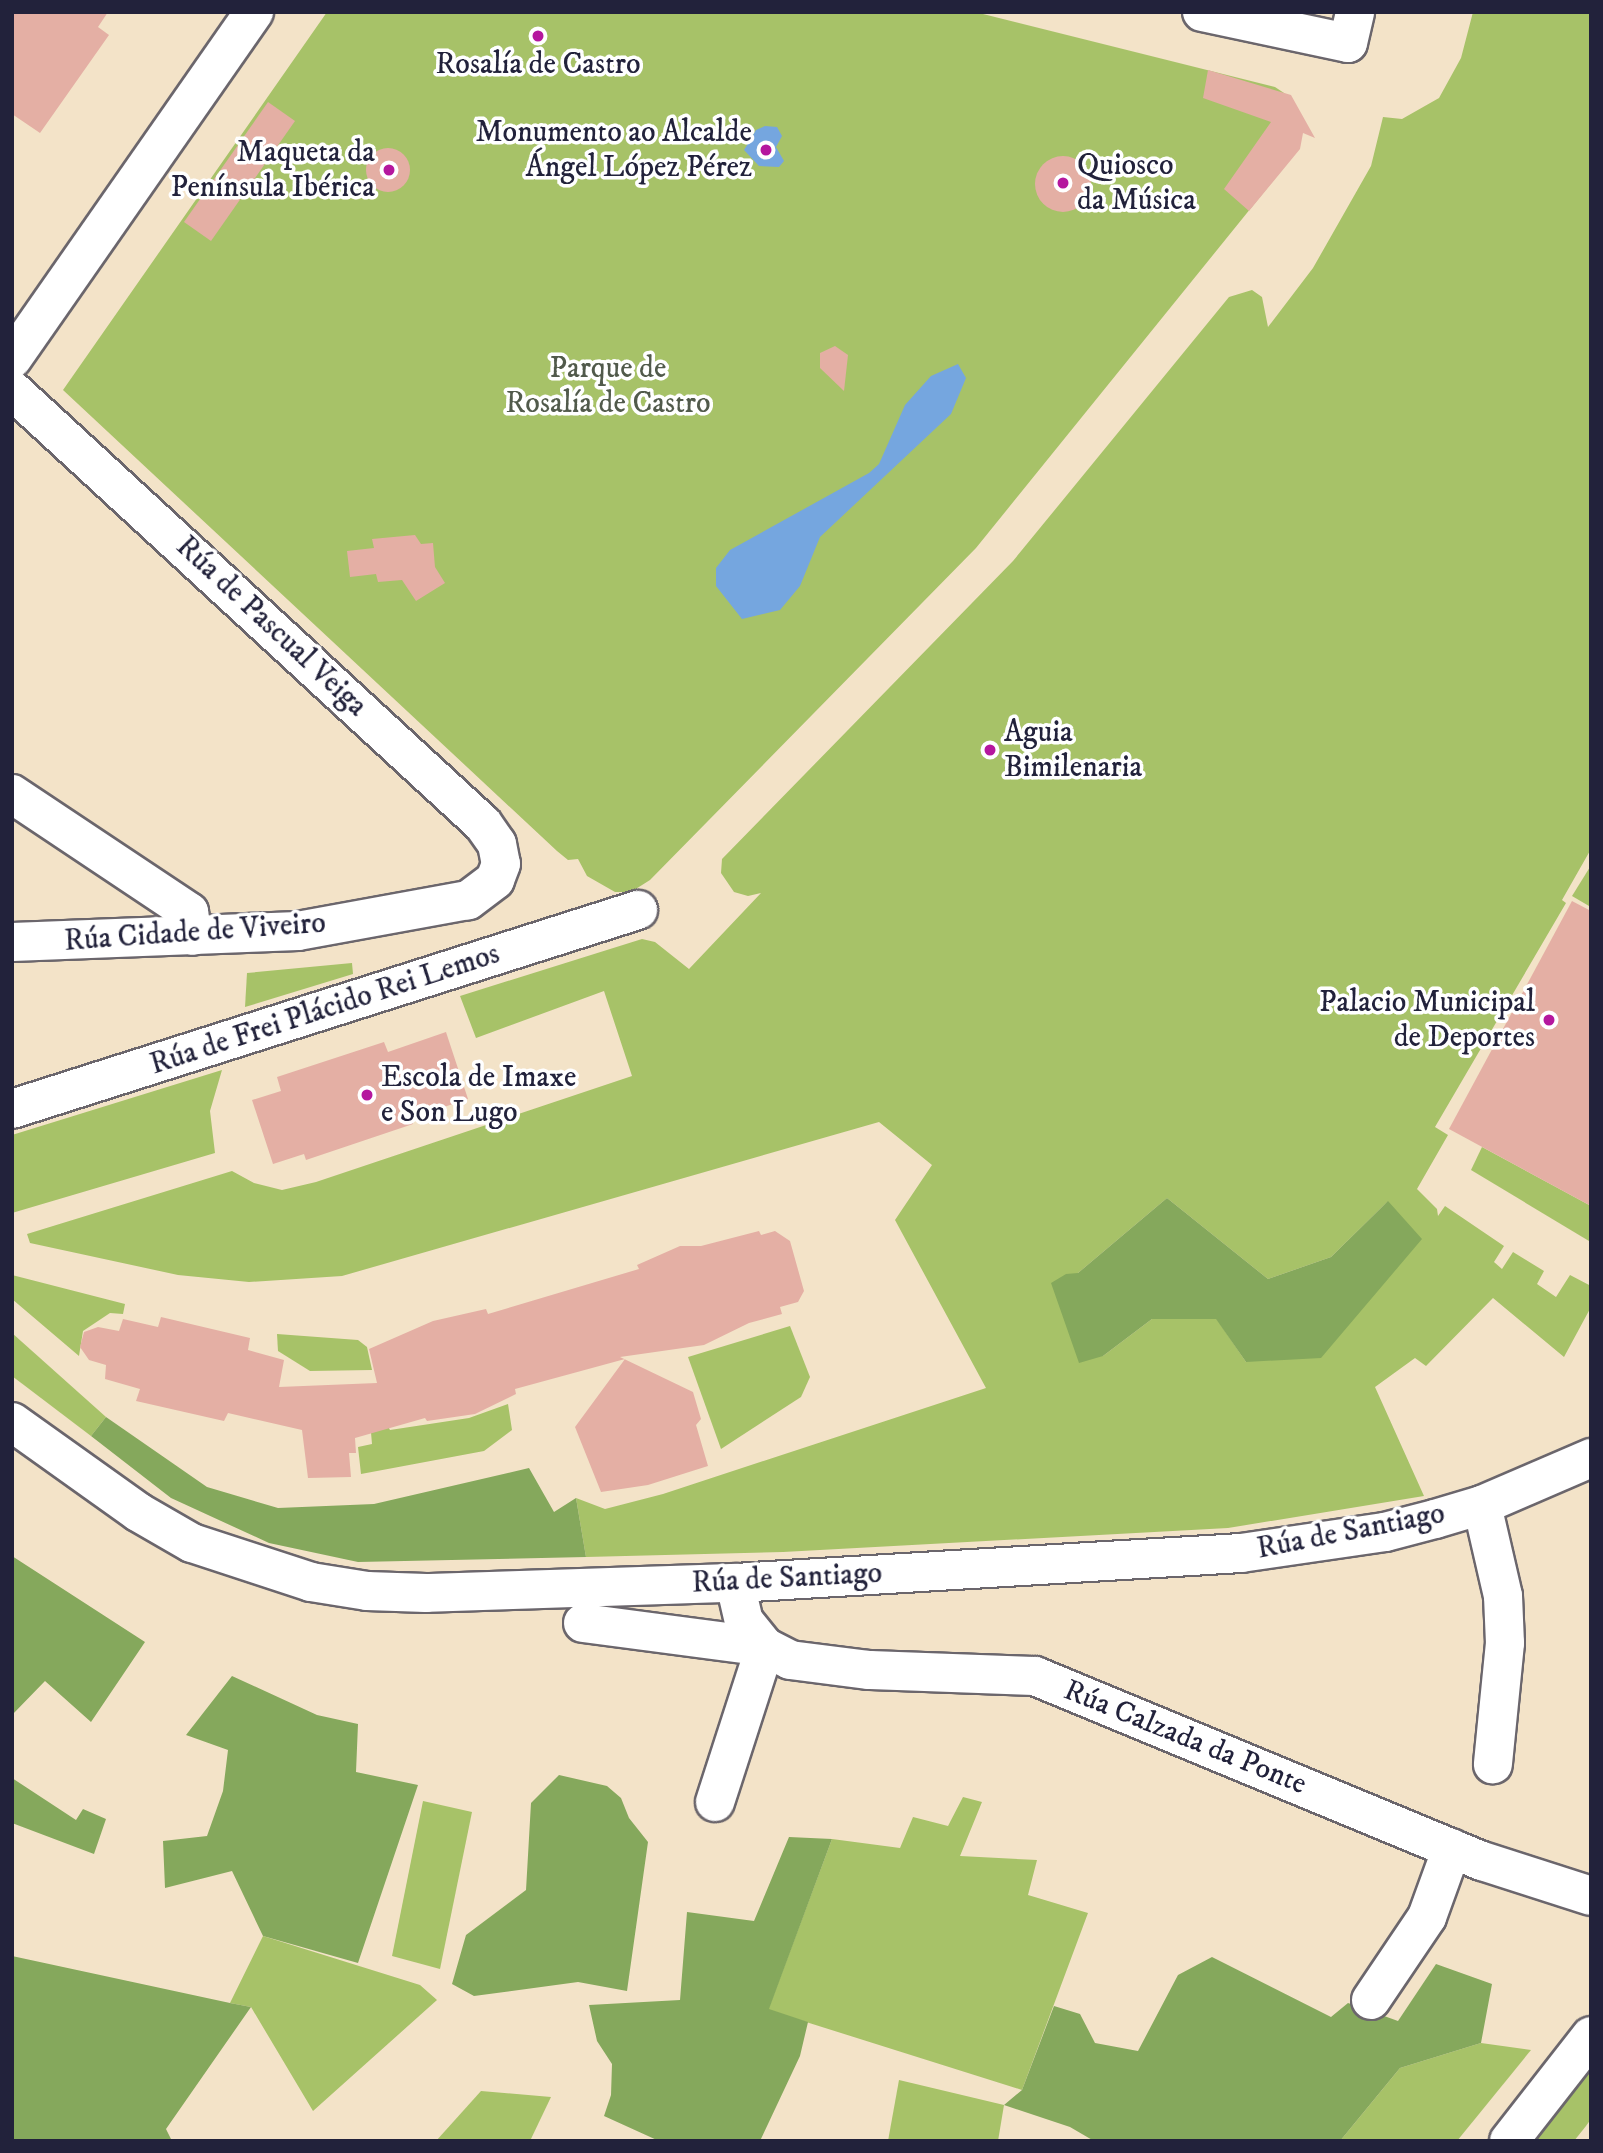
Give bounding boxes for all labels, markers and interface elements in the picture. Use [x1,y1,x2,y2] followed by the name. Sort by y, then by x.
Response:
[530,28,546,44] marker: Rosalía de Castro
[436,47,640,83] place label: Rosalía de Castro
[476,115,752,186] place label: Monumento ao Alcalde Ángel López Pérez
[170,135,375,206] place label: Maqueta da Península Ibérica
[758,142,774,158] marker: Monumento ao Alcalde Ángel López Pérez
[1077,148,1196,218] place label: Quiosco da Música
[381,162,397,178] marker: Maqueta da Península Ibérica
[1055,175,1071,191] marker: Quiosco da Música
[506,351,710,422] park label: Parque de Rosalía de Castro
[168,529,374,725] street label: Rúa de Pascual Veiga
[1004,715,1142,786] place label: Aguia Bimilenaria
[982,742,998,758] marker: Aguia Bimilenaria
[63,906,327,960] street label: Rúa Cidade de Viveiro
[146,936,504,1084] street label: Rúa de Frei Plácido Rei Lemos
[1319,985,1535,1056] place label: Palacio Municipal de Deportes
[1541,1012,1557,1028] marker: Palacio Municipal de Deportes
[381,1060,576,1130] place label: Escola de Imaxe e Son Lugo
[359,1087,375,1103] marker: Escola de Imaxe e Son Lugo
[1254,1496,1448,1568] street label: Rúa de Santiago
[691,1556,883,1602] street label: Rúa de Santiago
[1058,1673,1312,1803] street label: Rúa Calzada da Ponte

